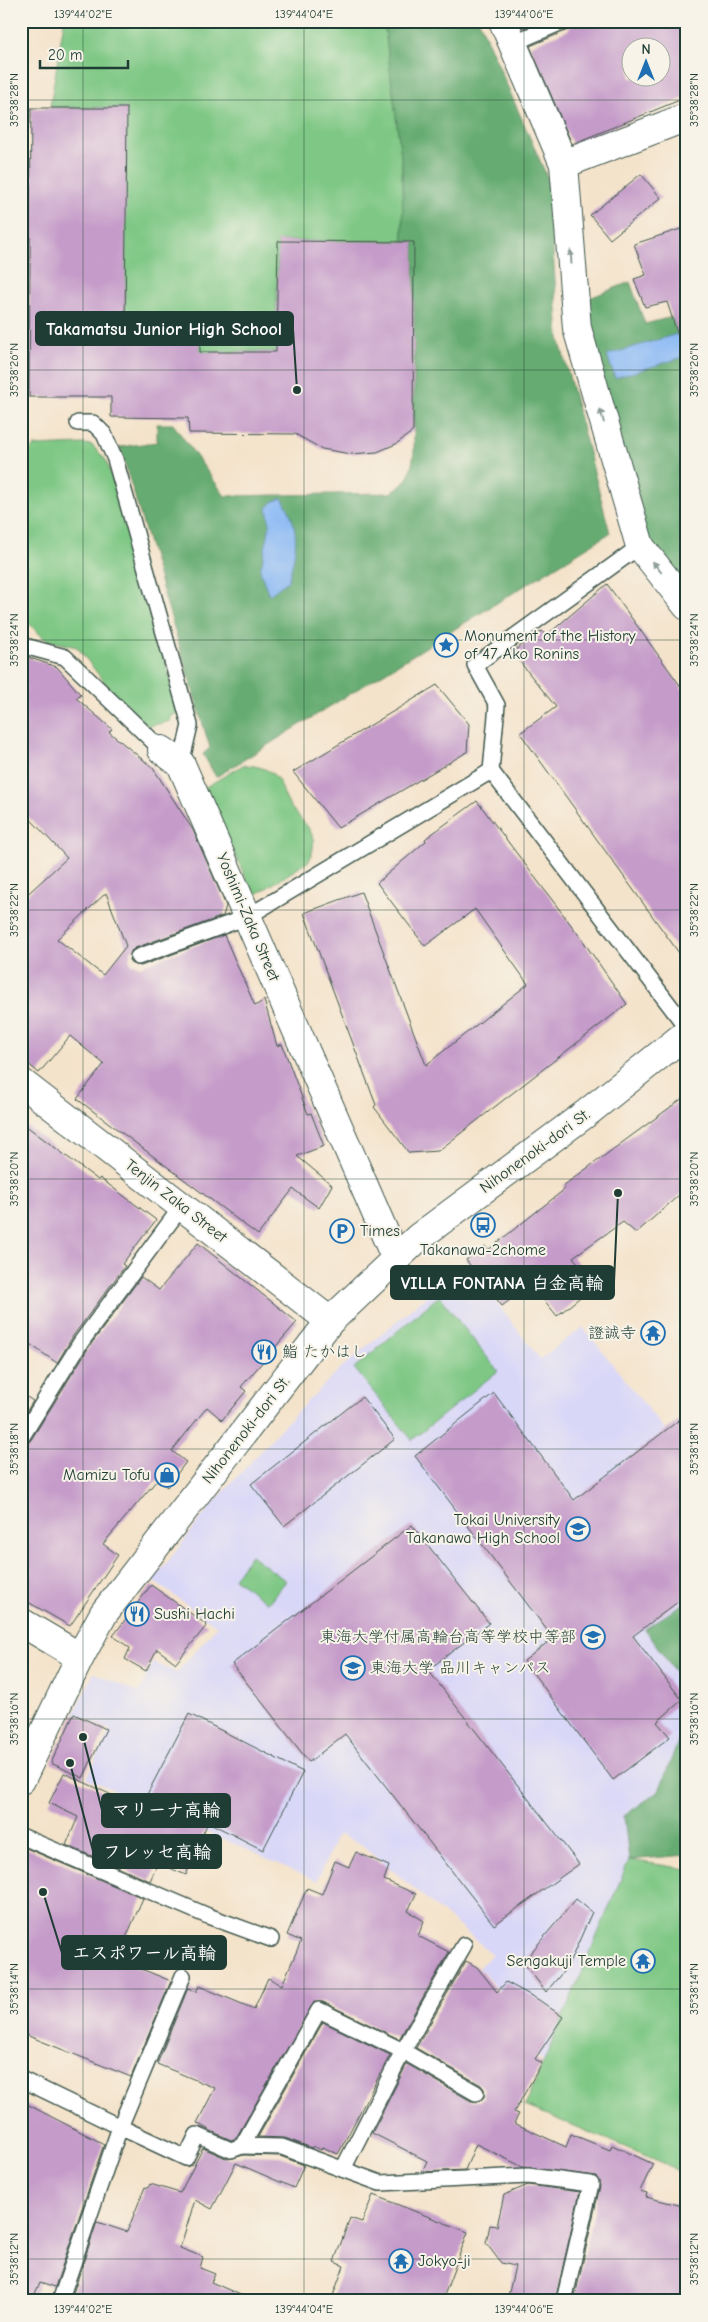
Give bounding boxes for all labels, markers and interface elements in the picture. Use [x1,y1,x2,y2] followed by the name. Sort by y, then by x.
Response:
[54,7,112,21] text: 139°44'02"E
[275,7,333,21] text: 139°44'04"E
[495,7,553,21] text: 139°44'06"E
[40,38,128,70] scale bar
[620,38,670,88] north arrow
[641,41,651,58] text: N
[48,46,82,64] text: 20 m
[7,73,21,127] text: 35°38'28"N
[687,73,701,127] text: 35°38'28"N
[567,249,575,265] one-way arrow
[36,312,293,345] callout: Takamatsu Junior High School
[46,319,282,340] text: Takamatsu Junior High School
[7,343,21,397] text: 35°38'26"N
[687,343,701,397] text: 35°38'26"N
[598,408,606,423] one-way arrow
[651,561,662,574] one-way arrow
[7,613,21,667] text: 35°38'24"N
[687,613,701,667] text: 35°38'24"N
[464,627,636,663] place label: Monument of the History of 47 Ako Ronins
[433,632,459,658] place icon: Monument of the History of 47 Ako Ronins
[213,850,283,984] street label: Yoshimi-Zaka Street
[7,883,21,937] text: 35°38'22"N
[687,883,701,937] text: 35°38'22"N
[477,1105,593,1197] street label: Nihonenoki-dori St.
[7,1152,21,1206] text: 35°38'20"N
[687,1152,701,1206] text: 35°38'20"N
[122,1156,231,1247] street label: Tenjin Zaka Street
[470,1212,496,1238] bus stop icon: Takanawa-2chome
[329,1218,355,1244] parking icon: Times
[360,1222,400,1240] place label: Times
[420,1241,546,1259] place label: Takanawa-2chome
[391,1266,614,1299] callout: VILLA FONTANA 白金高輪
[401,1273,604,1294] text: VILLA FONTANA 白金高輪
[640,1320,666,1346] temple icon: 證誠寺
[588,1324,636,1342] place label: 證誠寺
[251,1339,277,1365] restaurant icon: 鮨 たかはし
[282,1343,367,1361] place label: 鮨 たかはし
[198,1373,294,1487] street label: Nihonenoki-dori St.
[7,1423,21,1475] text: 35°38'18"N
[687,1423,701,1475] text: 35°38'18"N
[154,1462,180,1488] shop icon: Mamizu Tofu
[63,1466,150,1484] place label: Mamizu Tofu
[406,1511,561,1547] place label: Tokai University Takanawa High School
[565,1516,591,1542] school or university icon: Tokai University Takanawa High School
[124,1601,150,1627] restaurant icon: Sushi Hachi
[154,1605,235,1623] place label: Sushi Hachi
[580,1624,606,1650] school or university icon: 東海大学付属高輪台高等学校中等部
[320,1628,576,1646] place label: 東海大学付属高輪台高等学校中等部
[340,1655,366,1681] school or university icon: 東海大学 品川キャンパス
[370,1659,551,1677] place label: 東海大学 品川キャンパス
[7,1693,21,1745] text: 35°38'16"N
[687,1693,701,1745] text: 35°38'16"N
[102,1794,230,1827] callout: マリーナ高輪
[112,1800,221,1821] text: マリーナ高輪
[93,1835,221,1868] callout: フレッセ高輪
[103,1842,212,1863] text: フレッセ高輪
[62,1936,226,1969] callout: エスポワール高輪
[72,1943,217,1964] text: エスポワール高輪
[630,1948,656,1974] temple icon: Sengakuji Temple
[507,1952,626,1970] place label: Sengakuji Temple
[7,1963,21,2015] text: 35°38'14"N
[687,1963,701,2015] text: 35°38'14"N
[7,2233,21,2285] text: 35°38'12"N
[687,2233,701,2285] text: 35°38'12"N
[388,2248,414,2274] temple icon: Jokyo-ji
[418,2252,471,2270] place label: Jokyo-ji
[54,2302,112,2316] text: 139°44'02"E
[275,2302,333,2316] text: 139°44'04"E
[495,2302,553,2316] text: 139°44'06"E

